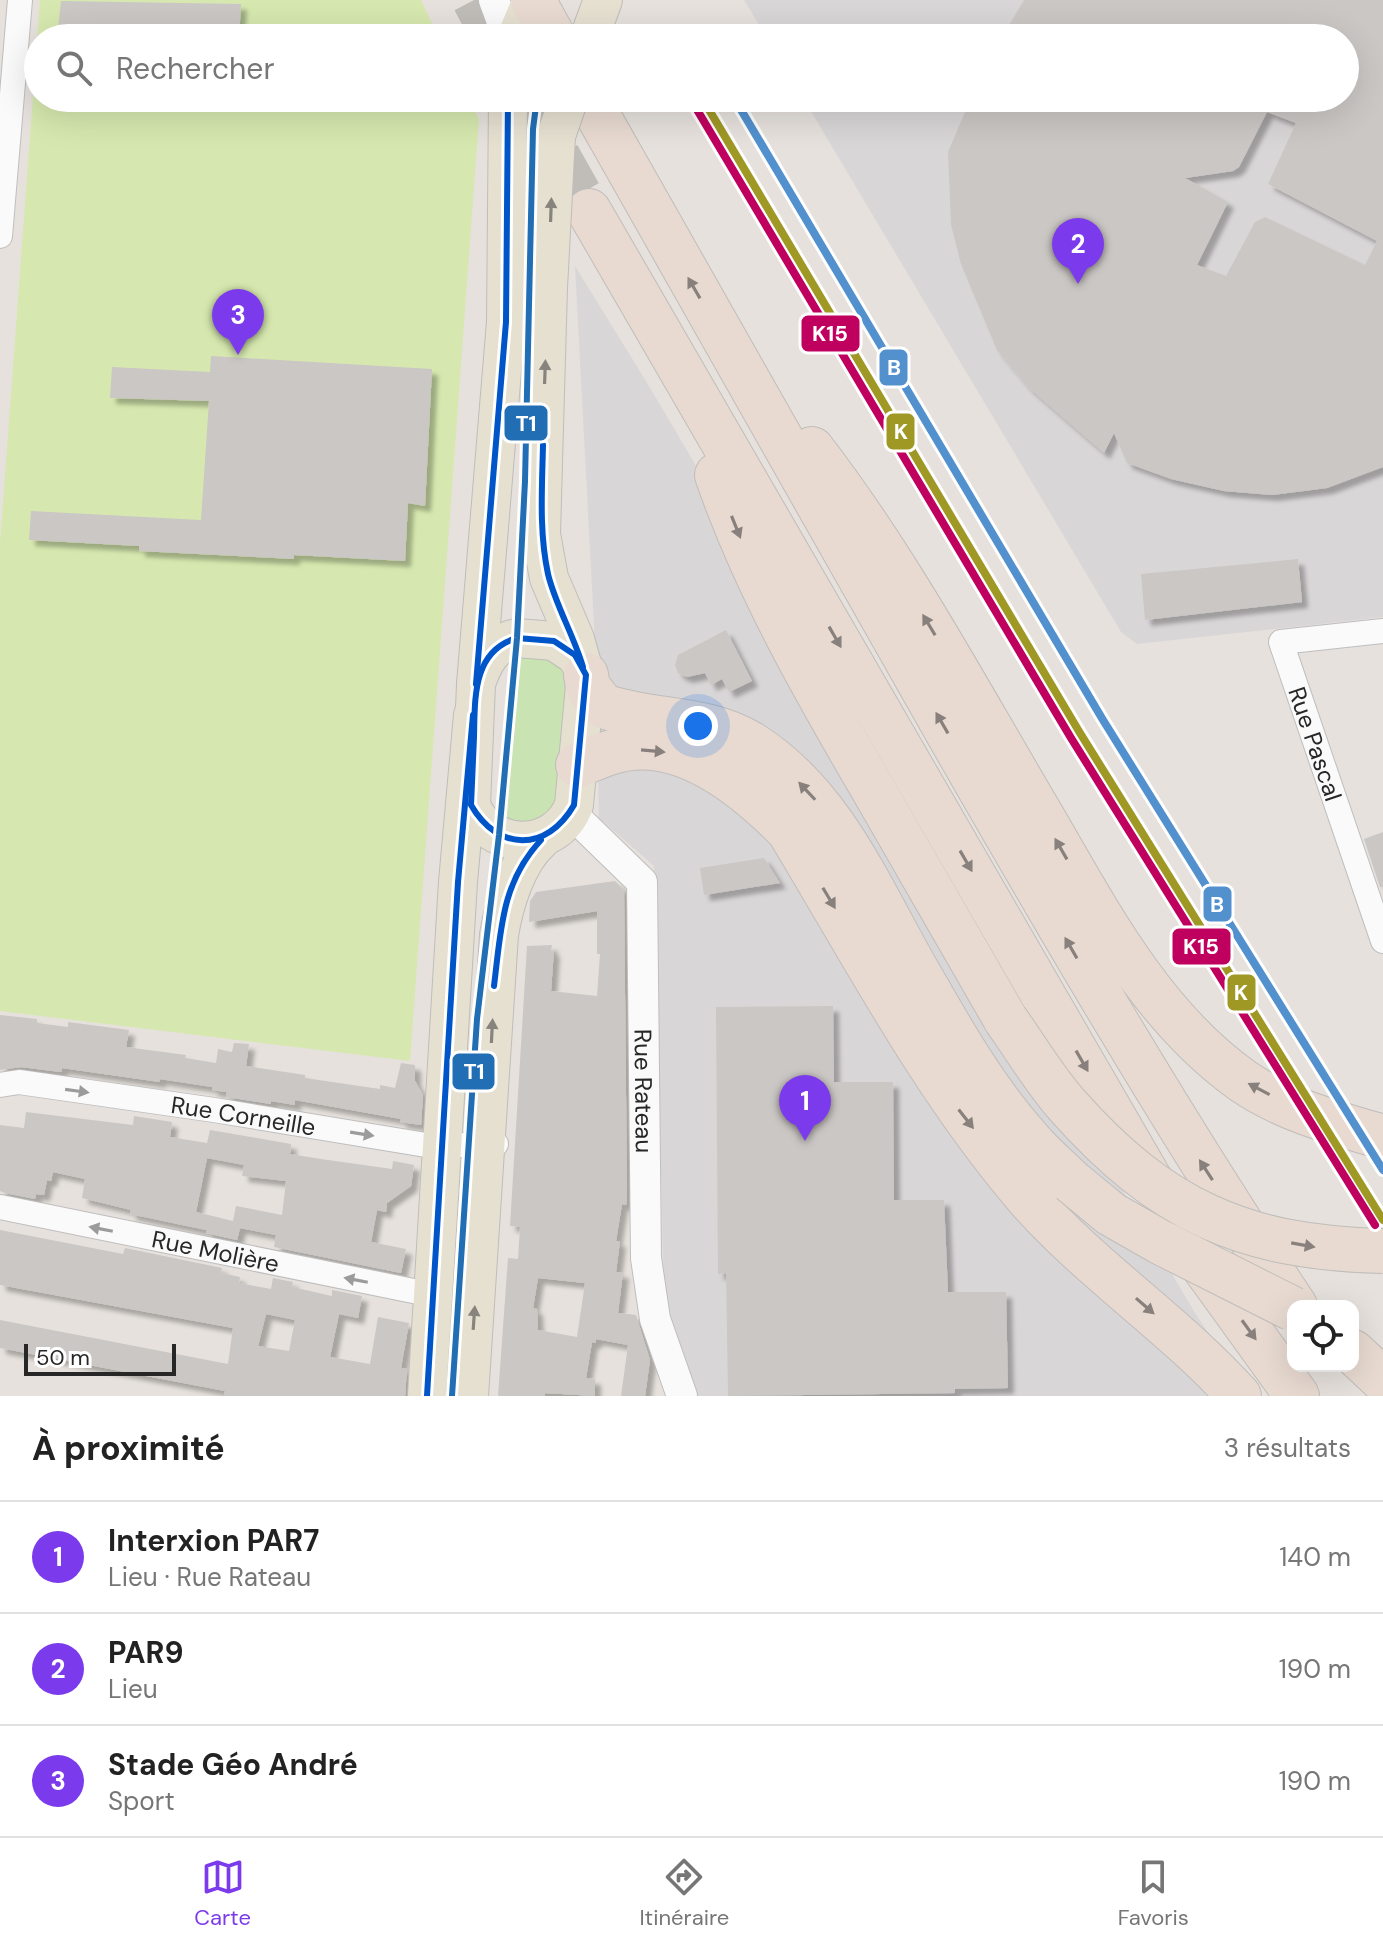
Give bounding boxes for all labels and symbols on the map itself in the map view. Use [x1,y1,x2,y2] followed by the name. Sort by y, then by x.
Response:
[544,197,557,222] one-way arrow
[1052,218,1104,284] pin: 2
[687,277,701,299] one-way arrow
[212,289,264,355] pin: 3
[800,314,861,353] line badge: K15
[812,319,848,348] text: K15
[878,348,909,387] line badge: B
[887,353,901,382] text: B
[539,359,552,384] one-way arrow
[503,404,549,442] line badge: T1
[515,409,537,438] text: T1
[885,412,916,451] line badge: K
[894,417,908,446] text: K
[730,515,743,539] one-way arrow
[922,614,936,636] one-way arrow
[828,626,842,648] one-way arrow
[1282,682,1350,805] street label: Rue Pascal
[678,706,718,746] your location
[935,711,949,734] one-way arrow
[641,744,666,757] one-way arrow
[799,782,817,801] one-way arrow
[1054,838,1068,860] one-way arrow
[959,850,973,872] one-way arrow
[1202,885,1233,923] line badge: B
[822,887,836,909] one-way arrow
[1210,890,1224,919] text: B
[1171,927,1232,966] line badge: K15
[1183,932,1219,961] text: K15
[1064,937,1078,959] one-way arrow
[1226,973,1257,1012] line badge: K
[1234,978,1248,1007] text: K
[485,1018,498,1043] one-way arrow
[628,1029,660,1153] street label: Rue Rateau
[1075,1050,1089,1073] one-way arrow
[451,1052,496,1091] line badge: T1
[463,1057,485,1086] text: T1
[779,1075,831,1141] pin: 1
[1247,1083,1270,1096] one-way arrow
[65,1085,90,1098] one-way arrow
[169,1089,318,1142] street label: Rue Corneille
[957,1109,974,1129] one-way arrow
[350,1128,375,1141] one-way arrow
[1200,1159,1214,1181] one-way arrow
[89,1222,114,1235] one-way arrow
[149,1223,282,1279] street label: Rue Molière
[1291,1240,1316,1252] one-way arrow
[344,1273,369,1286] one-way arrow
[1135,1297,1155,1314] one-way arrow
[468,1305,481,1330] one-way arrow
[1241,1319,1256,1340] one-way arrow
[24,1340,176,1376] scale bar

